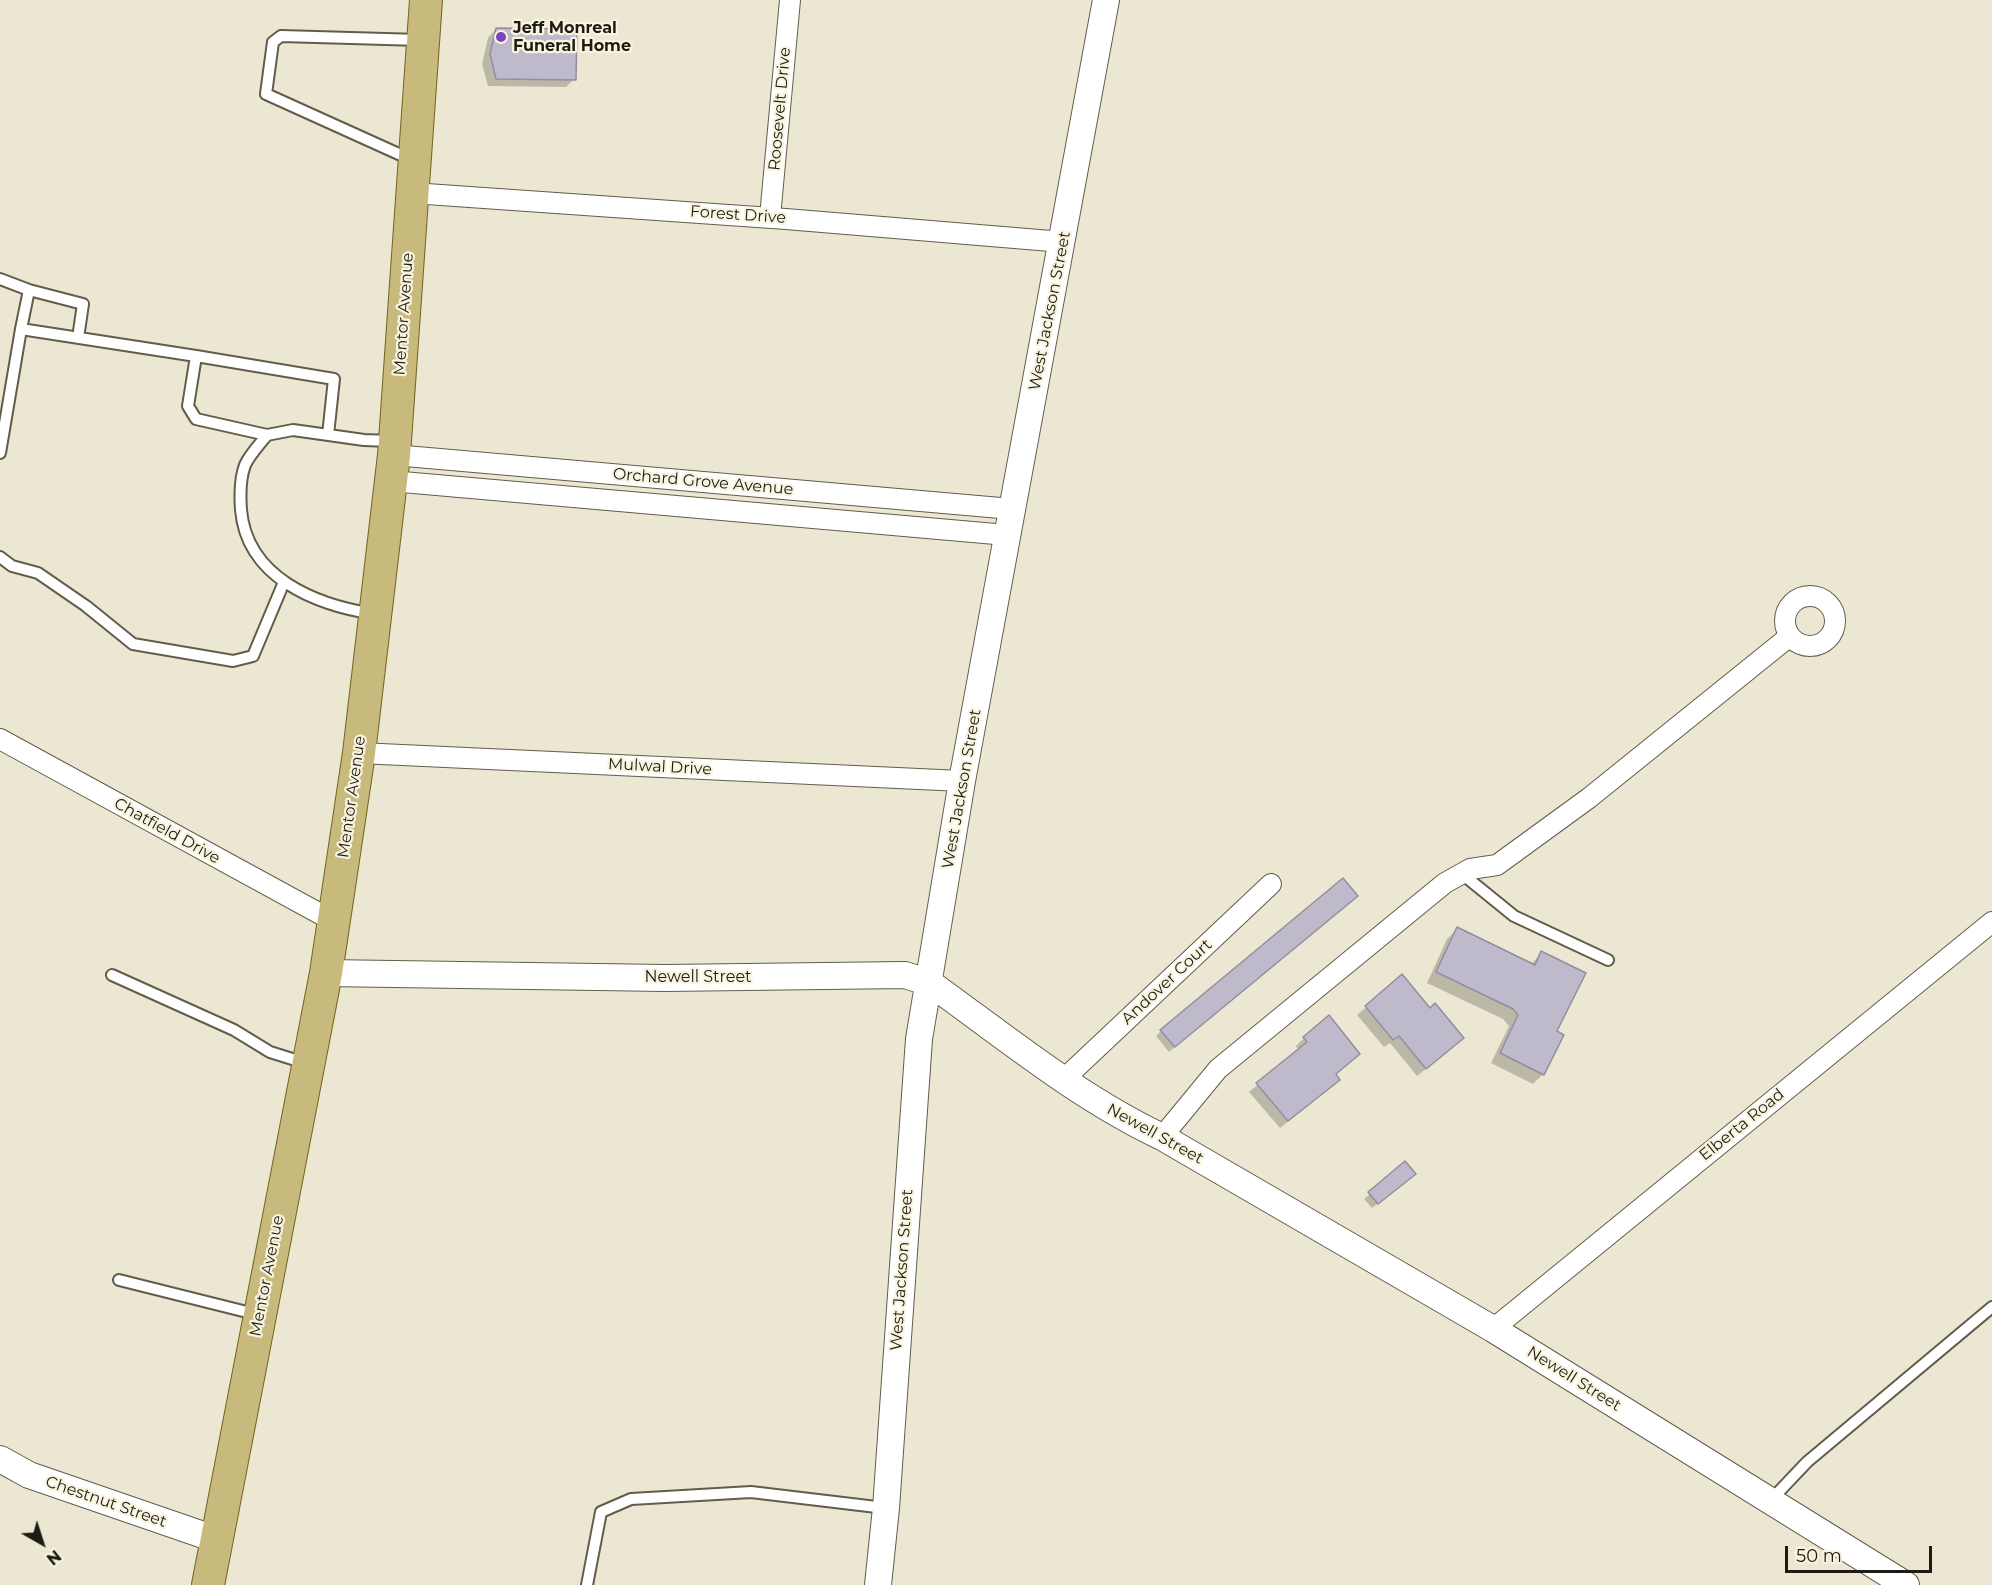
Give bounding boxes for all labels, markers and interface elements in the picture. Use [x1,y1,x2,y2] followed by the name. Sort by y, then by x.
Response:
[513,18,631,56] place label: Jeff Monreal Funeral Home
[494,30,508,44] marker: Jeff Monreal Funeral Home
[765,46,795,172] street label: Roosevelt Drive
[689,202,787,228] street label: Forest Drive
[1025,230,1075,392] street label: West Jackson Street
[390,252,418,376] street label: Mentor Avenue
[612,465,794,499] street label: Orchard Grove Avenue
[938,708,986,870] street label: West Jackson Street
[334,735,370,859] street label: Mentor Avenue
[608,755,712,779] street label: Mulwal Drive
[111,794,223,868] street label: Chatfield Drive
[1118,935,1216,1029] street label: Andover Court
[644,967,752,987] street label: Newell Street
[1696,1085,1788,1165] street label: Elberta Road
[1103,1100,1207,1168] street label: Newell Street
[887,1189,917,1351] street label: West Jackson Street
[246,1214,288,1338] street label: Mentor Avenue
[1523,1342,1625,1416] street label: Newell Street
[43,1472,169,1532] street label: Chestnut Street
[12,1513,72,1573] north arrow
[1788,1534,1935,1572] scale bar
[1796,1545,1842,1567] text: 50 m
[43,1546,65,1569] text: N

